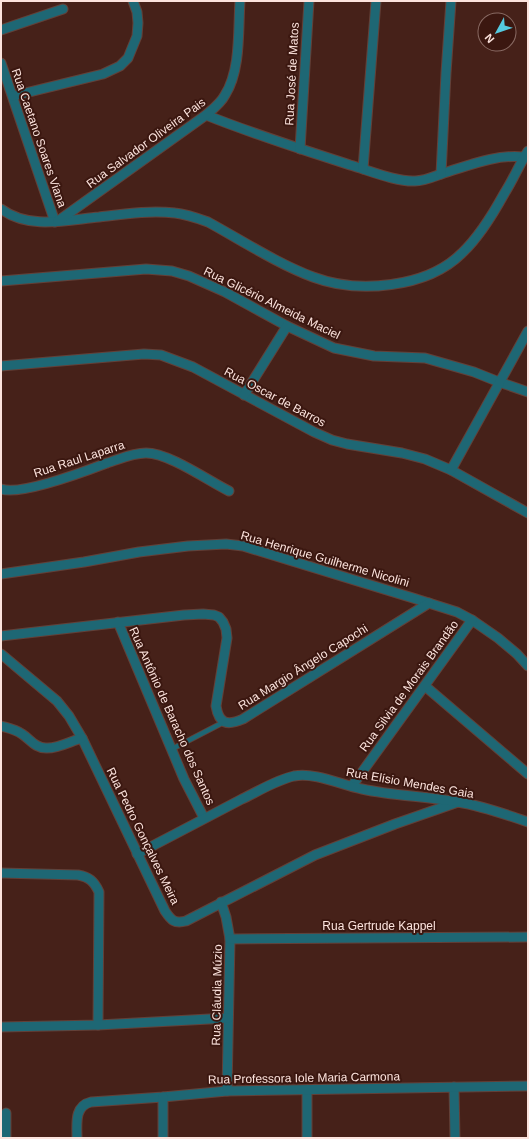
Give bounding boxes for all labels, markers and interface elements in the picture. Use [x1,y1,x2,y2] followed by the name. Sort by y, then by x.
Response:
[477,12,517,52] north arrow
[282,22,302,126] street label: Rua José de Matos
[482,31,496,45] text: N
[9,67,69,210] street label: Rua Caetano Soares Viana
[84,95,208,191] street label: Rua Salvador Oliveira Pais
[201,264,343,342] street label: Rua Glicério Almeida Maciel
[222,364,328,430] street label: Rua Oscar de Barros
[32,438,127,480] street label: Rua Raul Laparra
[239,528,411,590] street label: Rua Henrique Guilherme Nicolini
[357,617,462,754] street label: Rua Silvia de Morais Brandão
[235,620,370,713] street label: Rua Margio Ângelo Capochi
[126,625,218,807] street label: Rua Antônio de Baracho dos Santos
[104,765,182,907] street label: Rua Pedro Gonçalves Meira
[345,765,475,801] street label: Rua Elísio Mendes Gaia
[322,919,436,933] street label: Rua Gertrude Kappel
[209,944,225,1046] street label: Rua Cláudia Múzio
[208,1069,400,1087] street label: Rua Professora Iole Maria Carmona

